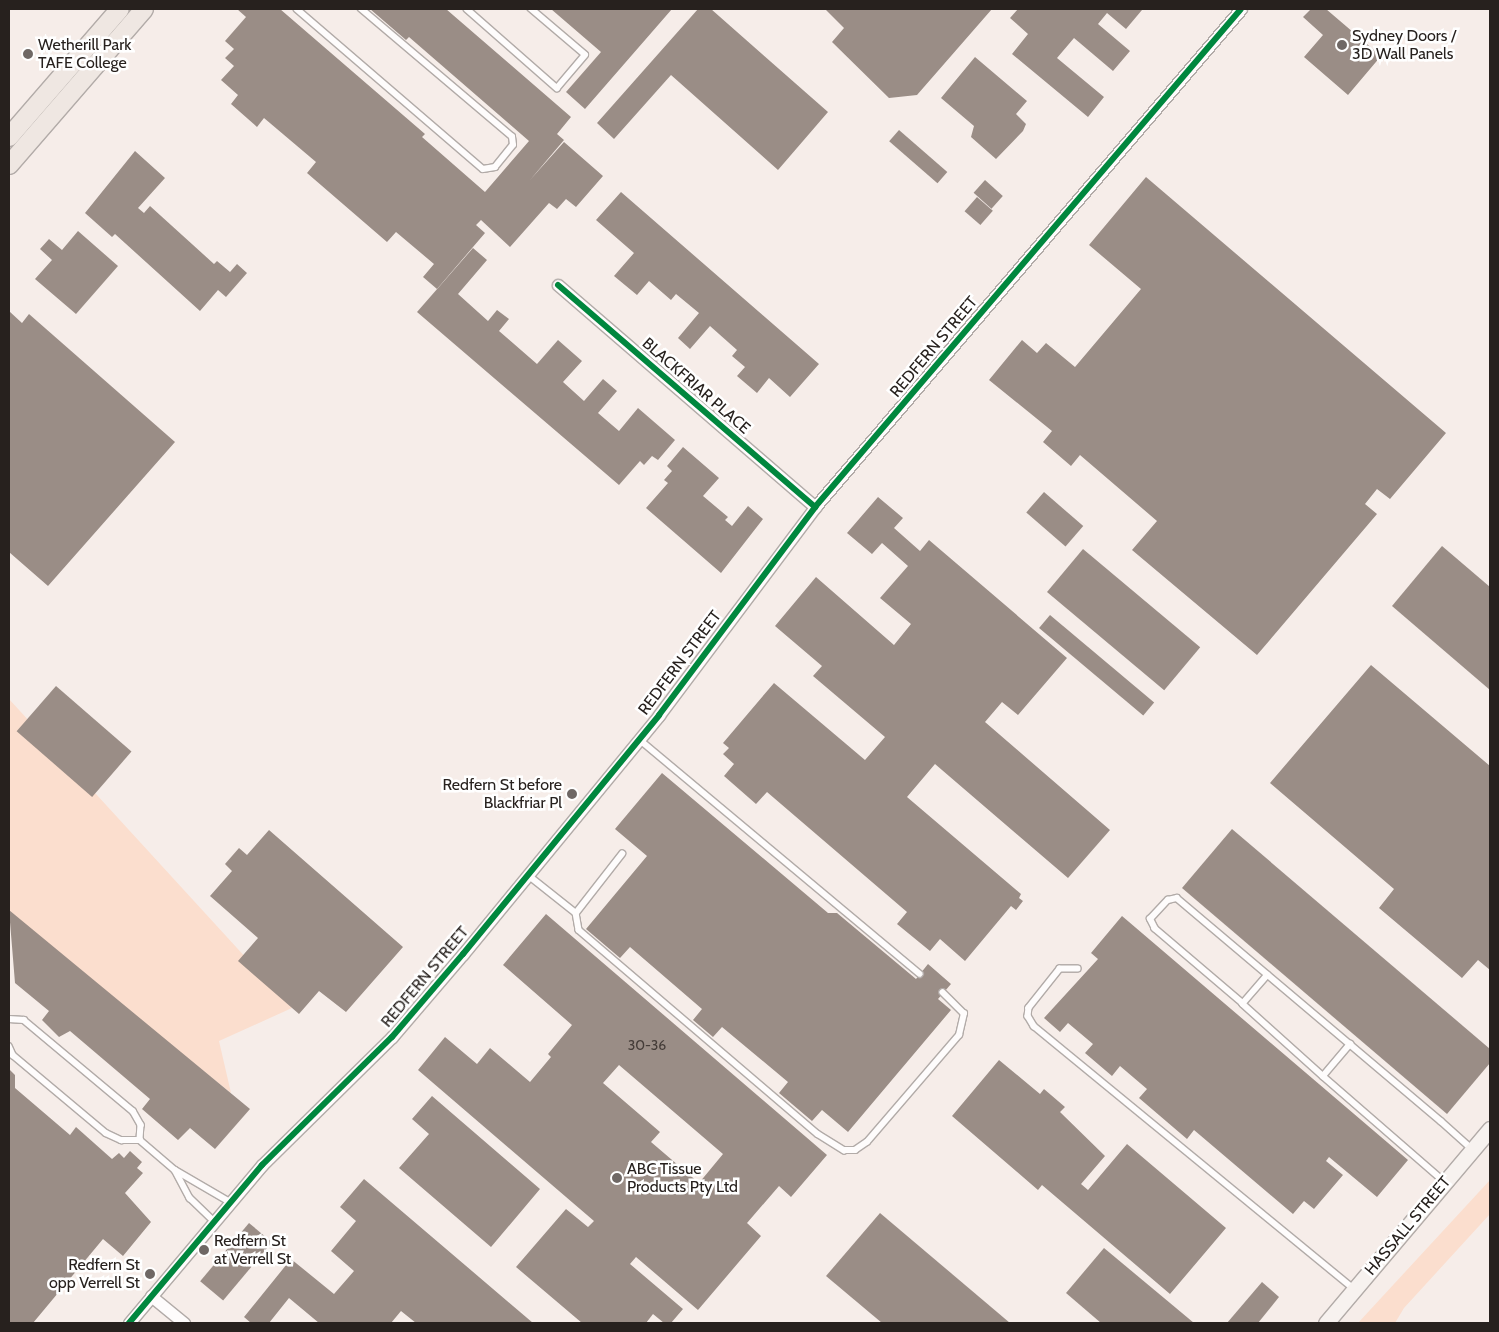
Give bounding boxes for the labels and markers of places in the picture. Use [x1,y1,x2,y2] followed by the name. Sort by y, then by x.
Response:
[1352,26,1456,64] place label: Sydney Doors / 3D Wall Panels
[38,35,131,73] place label: Wetherill Park TAFE College
[1336,39,1348,51] marker: Sydney Doors / 3D Wall Panels
[22,48,34,60] marker: Wetherill Park TAFE College
[443,775,562,813] place label: Redfern St before Blackfriar Pl
[566,788,578,800] marker: Redfern St before Blackfriar Pl
[627,1159,738,1197] place label: ABC Tissue Products Pty Ltd
[611,1172,623,1184] marker: ABC Tissue Products Pty Ltd
[214,1231,291,1269] place label: Redfern St at Verrell St
[198,1244,210,1256] marker: Redfern St at Verrell St
[49,1255,140,1293] place label: Redfern St opp Verrell St
[144,1268,156,1280] marker: Redfern St opp Verrell St

